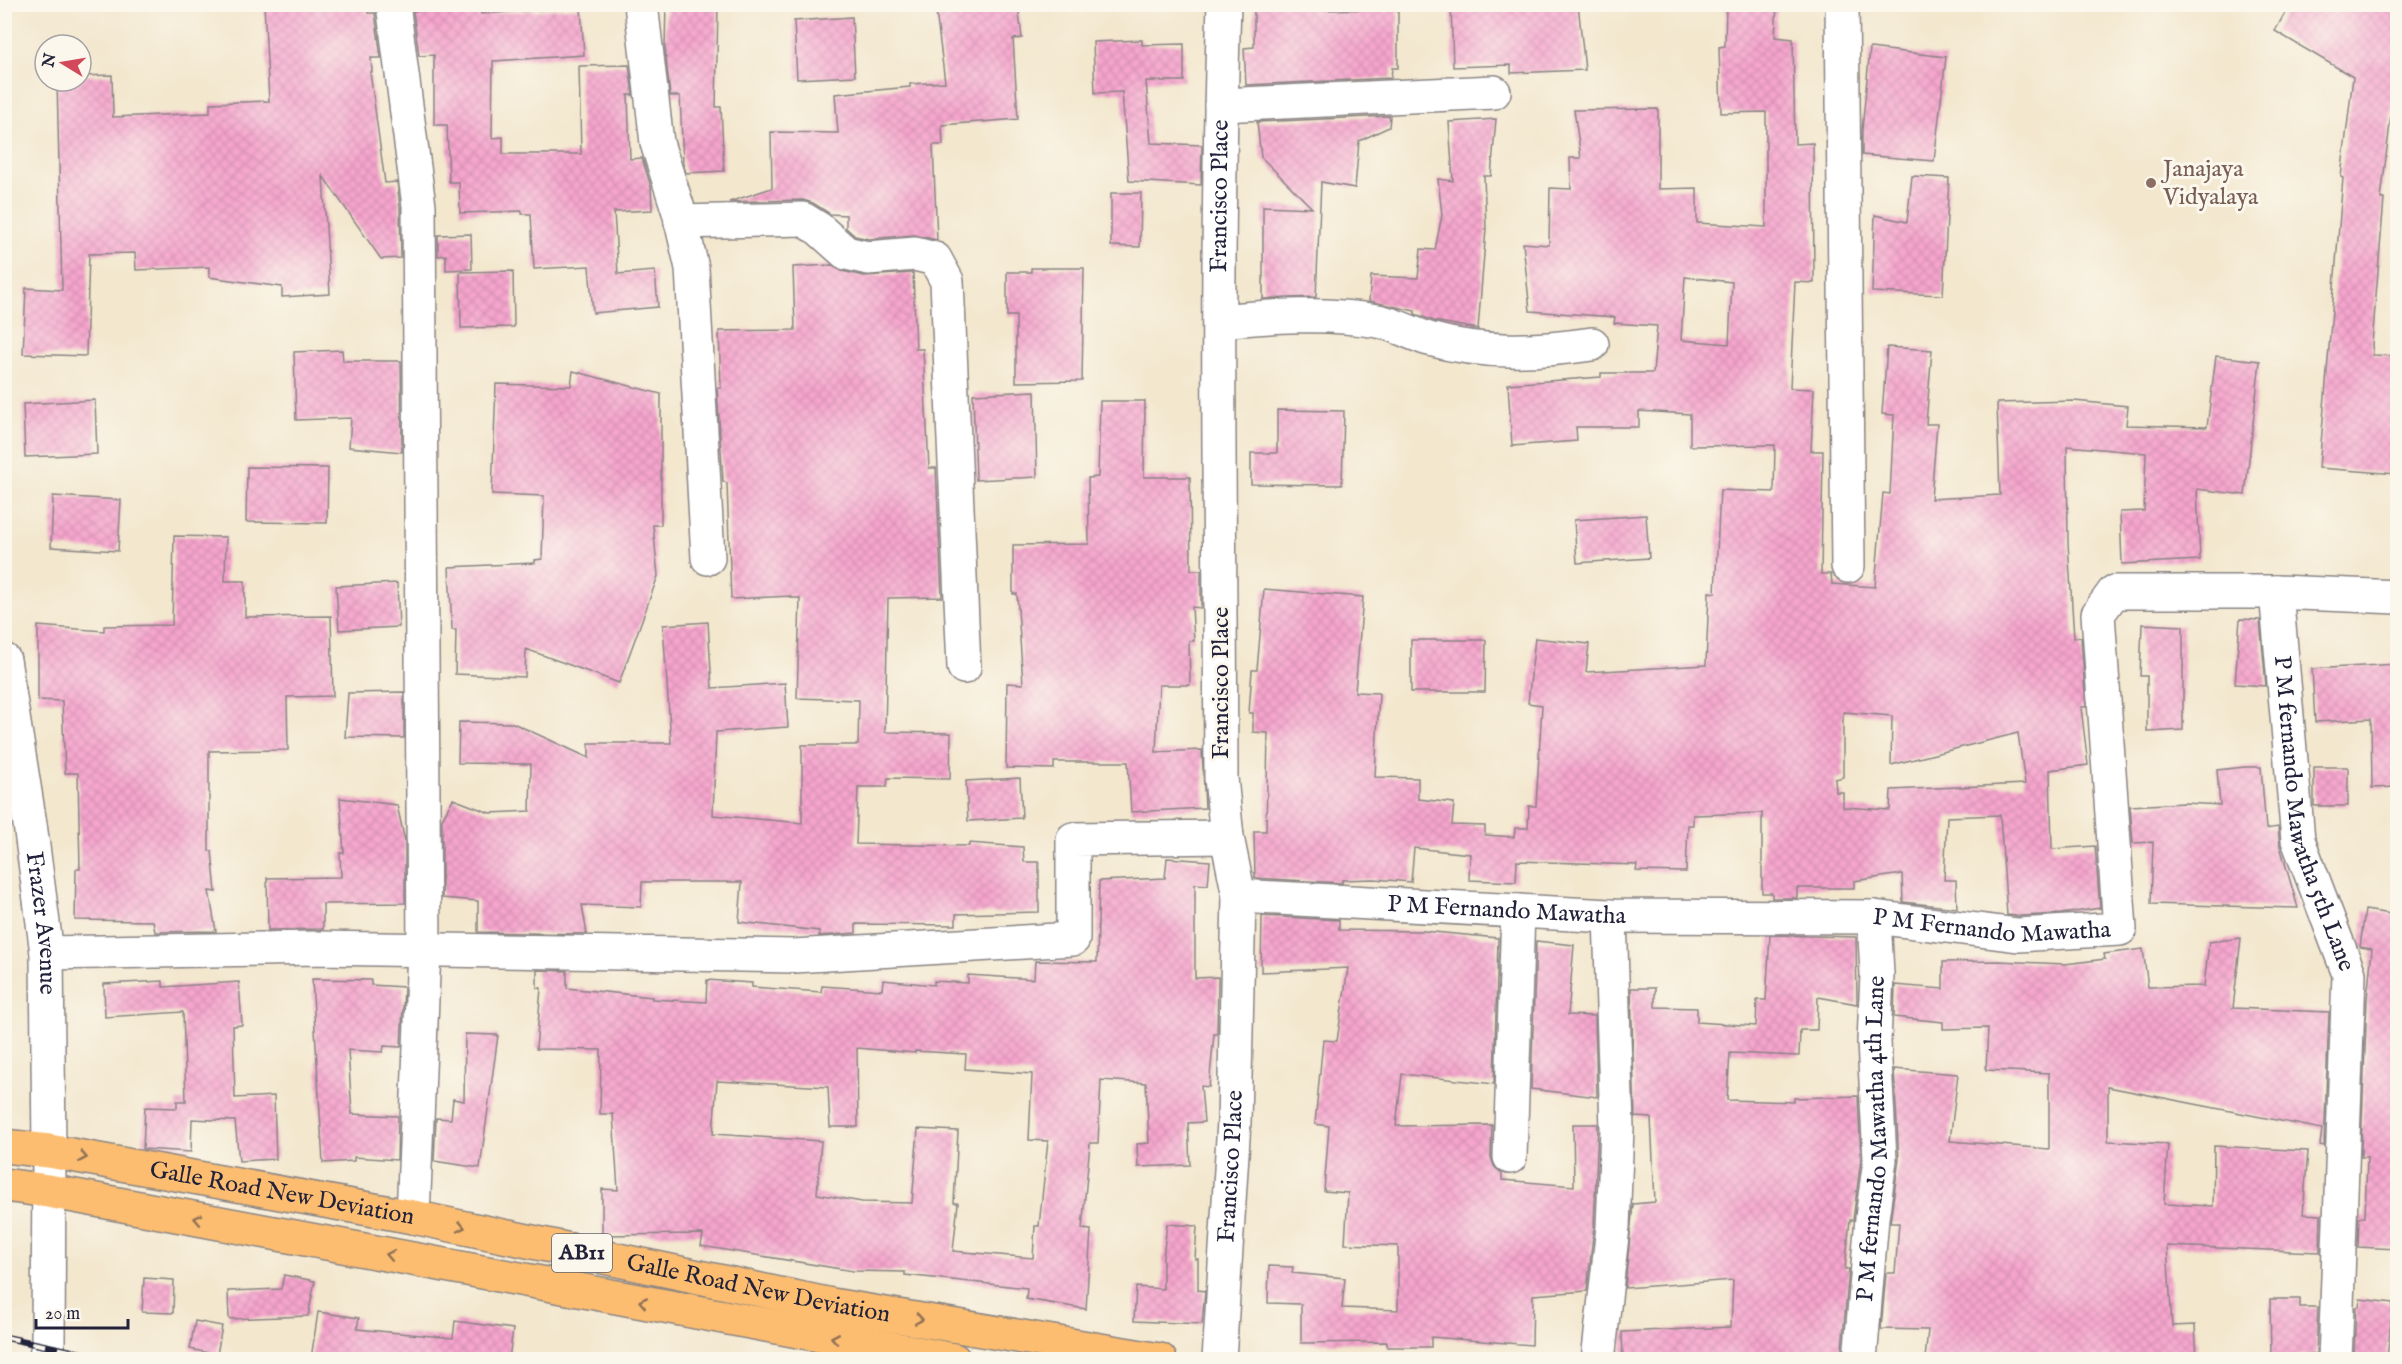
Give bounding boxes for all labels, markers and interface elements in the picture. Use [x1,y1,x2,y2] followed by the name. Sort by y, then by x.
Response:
[33,33,93,93] north arrow
[39,52,61,70] text: N
[1203,119,1236,273] street label: Francisco Place
[2160,154,2259,213] place label: Janajaya Vidyalaya
[2144,176,2158,190] marker: Janajaya Vidyalaya
[1206,607,1237,759] street label: Francisco Place
[2266,654,2362,975] street label: P M fernando Mawatha 5th Lane
[18,850,63,995] street label: Frazer Avenue
[1386,889,1627,932] street label: P M Fernando Mawatha
[1871,901,2112,951] street label: P M Fernando Mawatha
[1849,975,1895,1303] street label: P M fernando Mawatha 4th Lane
[1211,1090,1250,1244] street label: Francisco Place
[78,1150,88,1163] one-way arrow
[147,1154,417,1232] street label: Galle Road New Deviation
[193,1213,203,1226] one-way arrow
[455,1220,465,1233] one-way arrow
[552,1234,612,1272] road number: AB11
[624,1247,893,1330] street label: Galle Road New Deviation
[385,1249,395,1262] one-way arrow
[36,1292,128,1330] scale bar
[638,1296,648,1309] one-way arrow
[45,1303,80,1326] text: 20 m
[915,1313,924,1325] one-way arrow
[830,1332,840,1345] one-way arrow

